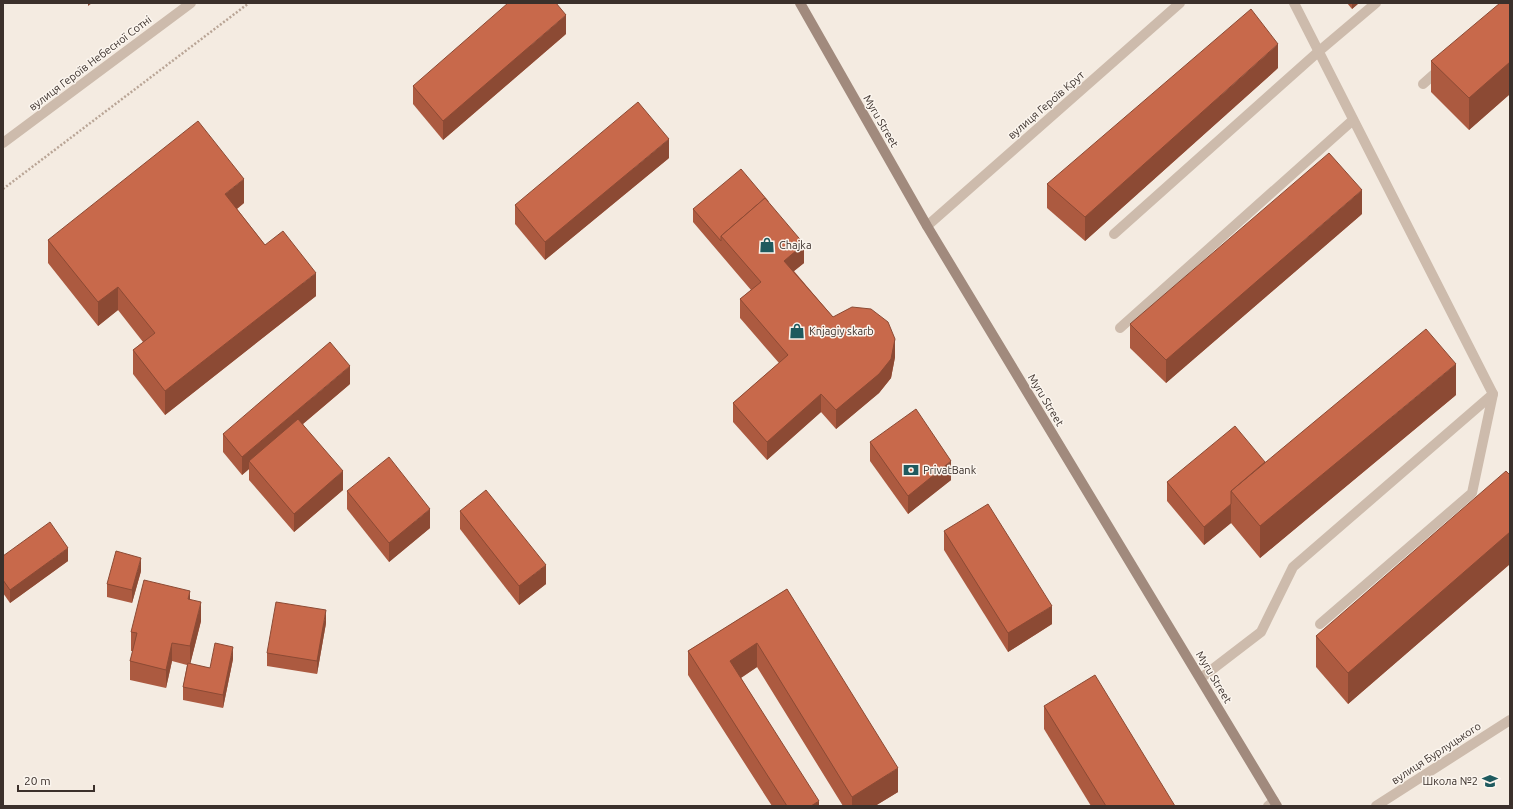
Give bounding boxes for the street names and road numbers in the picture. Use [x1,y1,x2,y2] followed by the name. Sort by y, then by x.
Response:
[26,13,154,113] street label: вулиця Героїв Небесної Сотні
[1005,69,1087,141] street label: вулиця Героїв Крут
[861,93,901,150] street label: Myru Street
[1026,372,1067,429] street label: Myru Street
[1194,649,1235,706] street label: Myru Street
[1389,720,1483,786] street label: вулиця Бурлуцького

